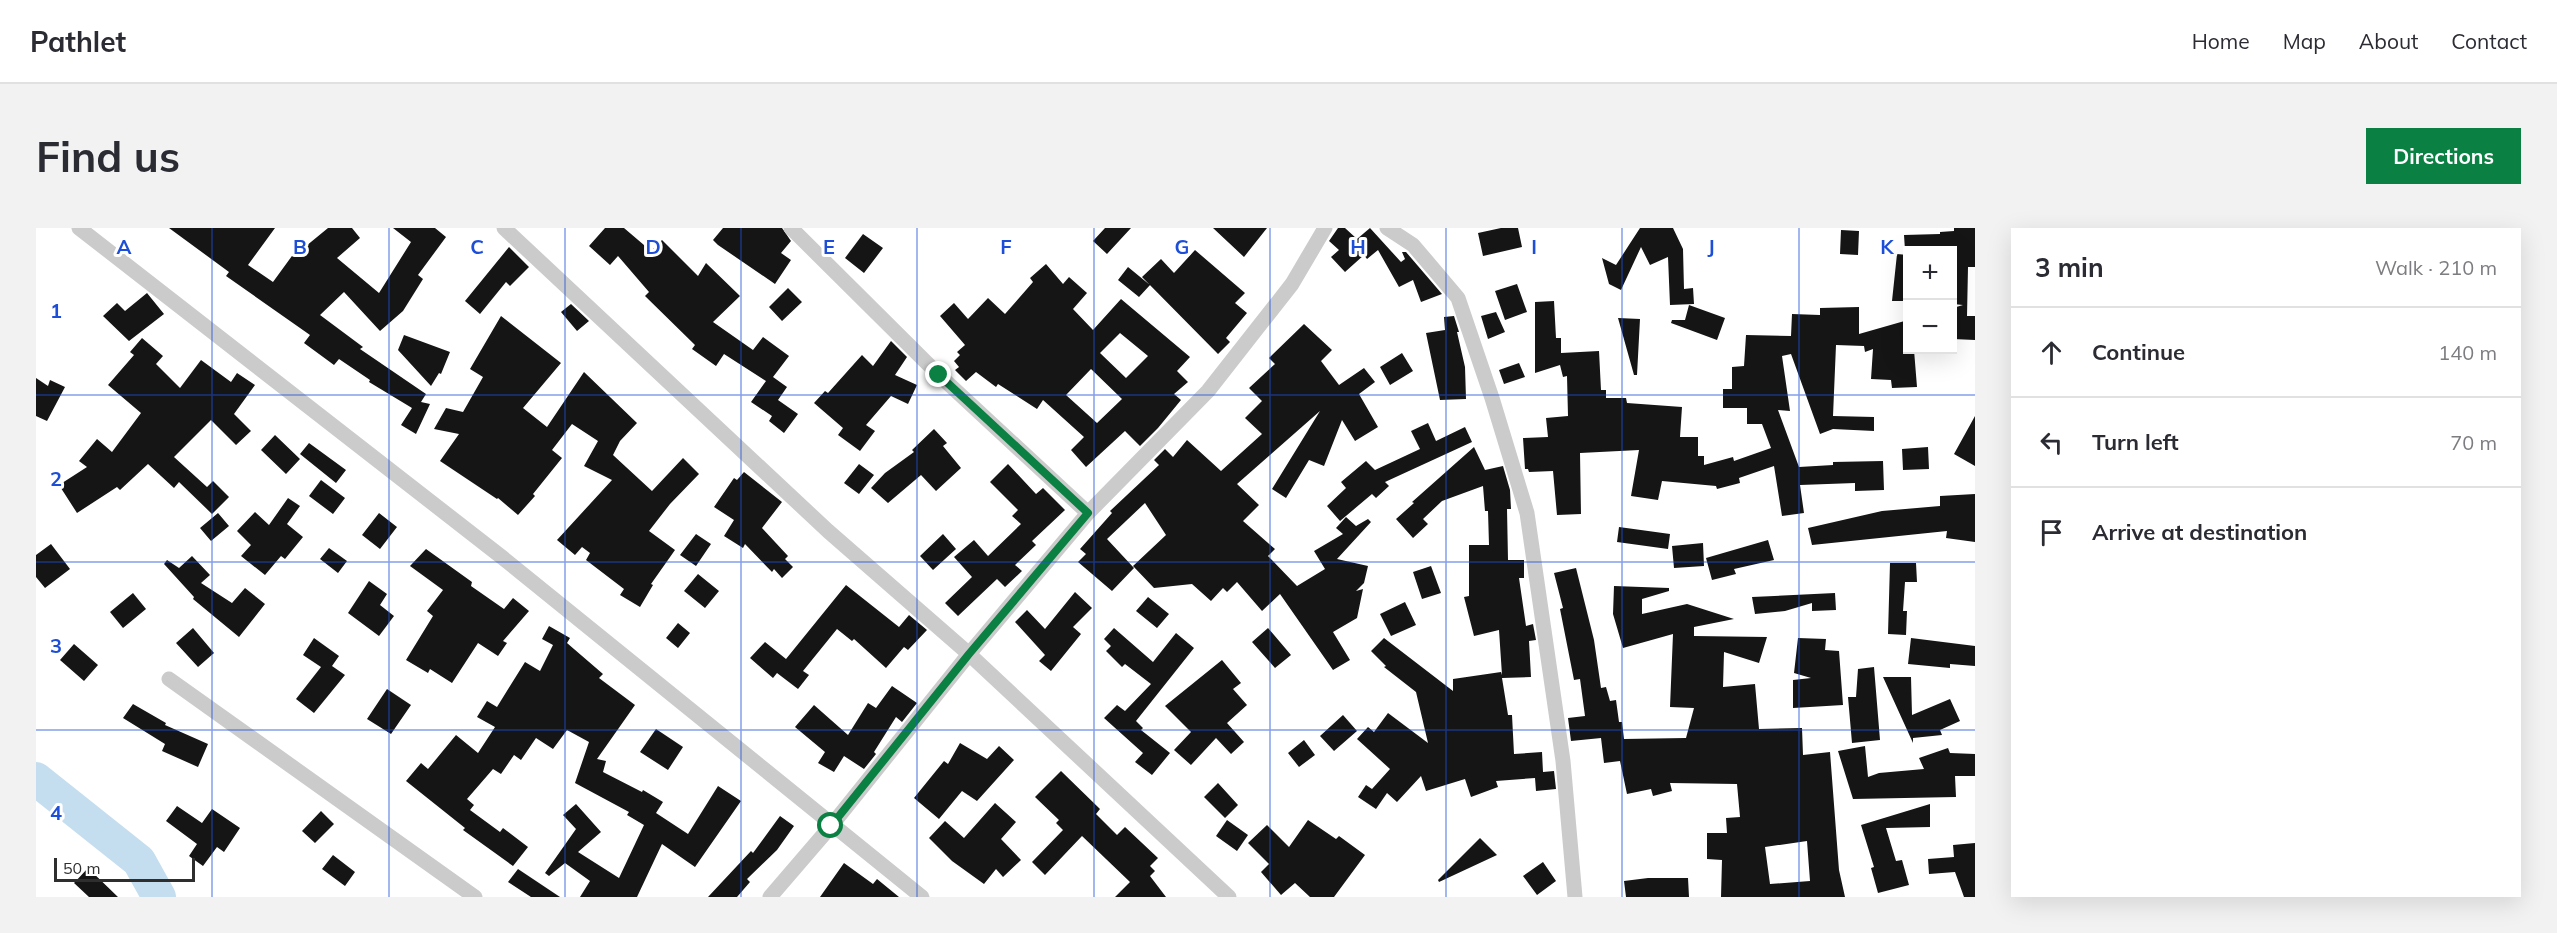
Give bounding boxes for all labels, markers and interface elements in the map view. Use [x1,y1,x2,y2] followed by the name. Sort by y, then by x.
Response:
[30,24,126,59] text: Pathlet
[2192,28,2250,54] text: Home
[2283,28,2326,54] text: Map
[2359,28,2418,54] text: About
[2451,28,2527,54] text: Contact
[2366,128,2521,184] button: Directions
[36,130,180,183] text: Find us
[117,234,132,259] text: A
[293,234,307,259] text: B
[470,234,484,259] text: C
[645,234,661,259] text: D
[823,234,835,259] text: E
[1000,234,1012,259] text: F
[1175,234,1189,259] text: G
[1350,234,1366,259] text: H
[1531,234,1537,259] text: I
[1707,234,1715,259] text: J
[1880,234,1894,259] text: K
[1903,246,1957,354] map controls
[1903,246,1957,300] button: +
[2035,251,2104,284] text: 3 min
[2375,255,2497,280] text: Walk · 210 m
[50,298,62,323] text: 1
[1903,300,1957,354] button: −
[2035,336,2068,369] icon: ahead
[2092,338,2185,366] text: Continue
[2438,340,2497,365] text: 140 m
[925,361,951,387] route end
[2035,426,2068,459] icon: left
[2092,428,2179,456] text: Turn left
[2450,430,2497,455] text: 70 m
[50,466,62,491] text: 2
[2035,516,2068,549] icon: arrive
[2092,518,2307,546] text: Arrive at destination
[50,633,62,658] text: 3
[50,800,62,825] text: 4
[817,812,843,838] route start
[54,855,195,882] scale bar
[63,858,100,878] text: 50 m

